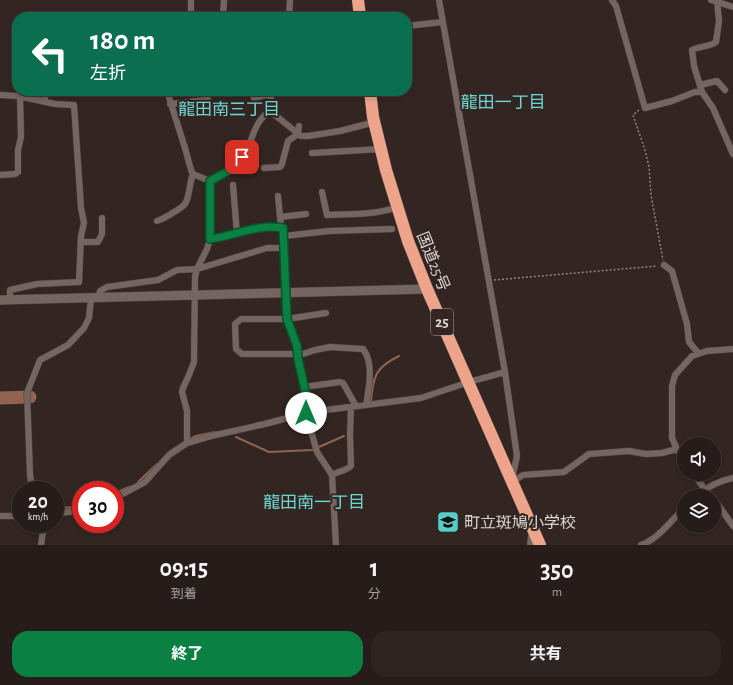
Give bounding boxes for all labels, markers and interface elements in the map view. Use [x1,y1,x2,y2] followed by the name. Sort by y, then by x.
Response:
[90,27,155,55] text: 180 m
[24,28,76,80] icon: left
[90,65,126,83] text: 左折
[461,94,546,111] district label: 龍田一丁目
[178,101,280,118] district label: 龍田南三丁目
[225,140,259,174] pin
[231,146,253,168] icon: arrive
[414,229,453,293] street label: 国道25号
[431,309,453,335] road number: 25
[285,392,327,434] position arrow
[677,437,721,533] map controls
[677,437,721,481] button: sound
[72,481,124,533] speed limit sign: 30
[677,489,721,533] button: layers
[28,492,48,512] text: 20
[263,494,365,511] district label: 龍田南一丁目
[435,509,461,535] school or university icon: 町立斑鳩小学校
[28,512,48,522] text: km/h
[464,514,576,531] place label: 町立斑鳩小学校
[160,557,208,581] text: 09:15
[370,557,379,581] text: 1
[540,559,573,583] text: 350
[552,586,562,599] text: m
[171,588,197,601] text: 到着
[368,588,381,601] text: 分
[12,631,363,677] button: 終了
[371,631,721,677] button: 共有

